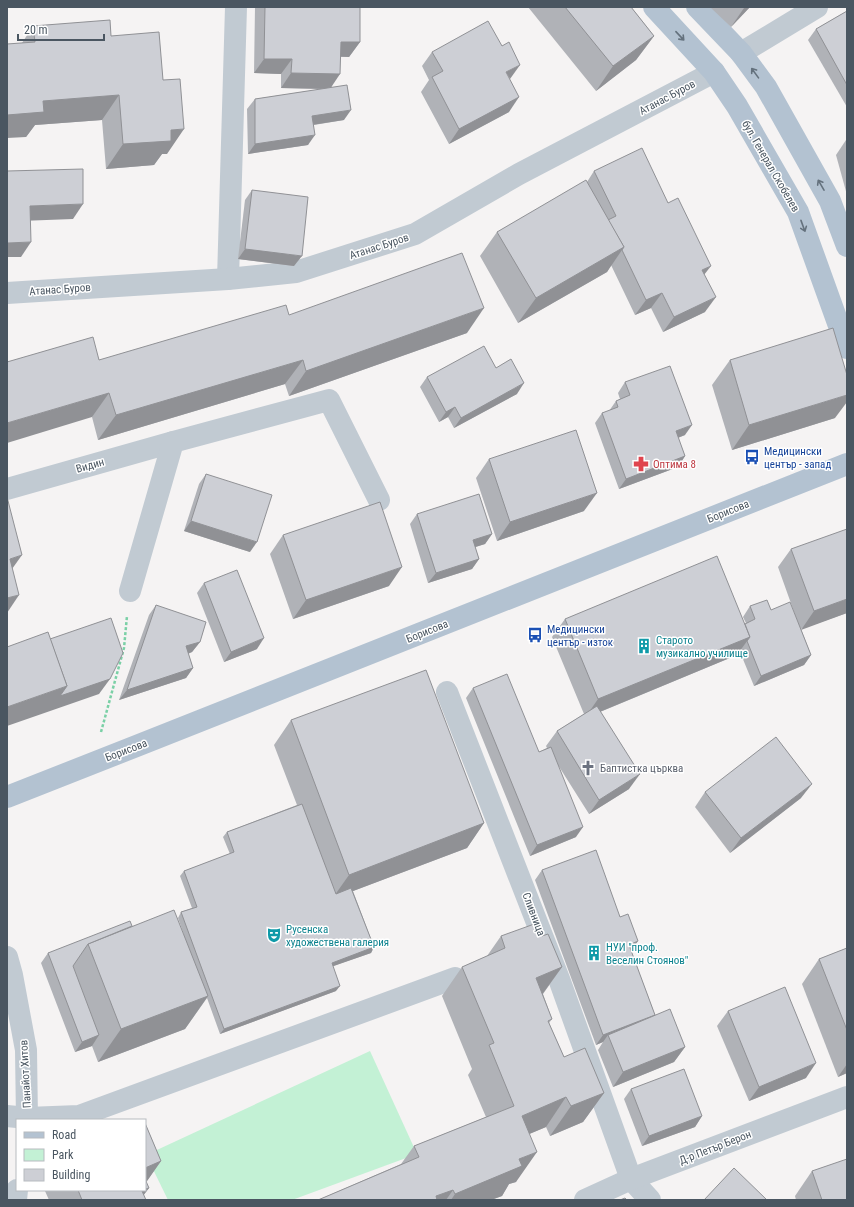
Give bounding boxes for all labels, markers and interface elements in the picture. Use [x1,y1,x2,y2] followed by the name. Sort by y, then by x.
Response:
[18,16,104,42] scale bar
[24,23,48,37] text: 20 m
[675,30,684,40] one-way arrow
[751,67,759,78] one-way arrow
[637,77,697,118] street label: Атанас Буров
[739,118,802,214] street label: бул. Генерал Скобелев
[817,179,825,191] one-way arrow
[800,219,808,231] one-way arrow
[348,231,410,262] street label: Атанас Буров
[29,281,91,298] street label: Атанас Буров
[764,445,831,471] place label: Медицински център - запад
[743,448,761,466] bus stop icon: Медицински център - запад
[75,455,106,476] street label: Видин
[632,455,650,473] pharmacy icon: Оптима 8
[653,458,696,471] place label: Оптима 8
[705,497,751,526] street label: Борисова
[404,617,450,646] street label: Борисова
[547,623,614,649] place label: Медицински център - изток
[526,626,544,644] bus stop icon: Медицински център - изток
[656,634,748,660] place label: Старото музикално училище
[635,637,653,655] building icon: Старото музикално училище
[103,737,149,764] street label: Борисова
[579,759,597,777] church icon: Баптистка църква
[600,762,683,775] place label: Баптистка църква
[519,891,548,938] street label: Сливница
[286,923,389,949] place label: Русенска художествена галерия
[265,926,283,944] theatre icon: Русенска художествена галерия
[606,941,688,967] place label: НУИ "проф. Веселин Стоянов"
[585,944,603,962] building icon: НУИ "проф. Веселин Стоянов"
[17,1040,34,1108] street label: Панайот Хитов
[16,1119,146,1191] legend
[52,1128,76,1142] text: Road
[677,1128,753,1167] street label: Д-р Петър Берон
[52,1148,74,1162] text: Park
[52,1168,90,1182] text: Building

